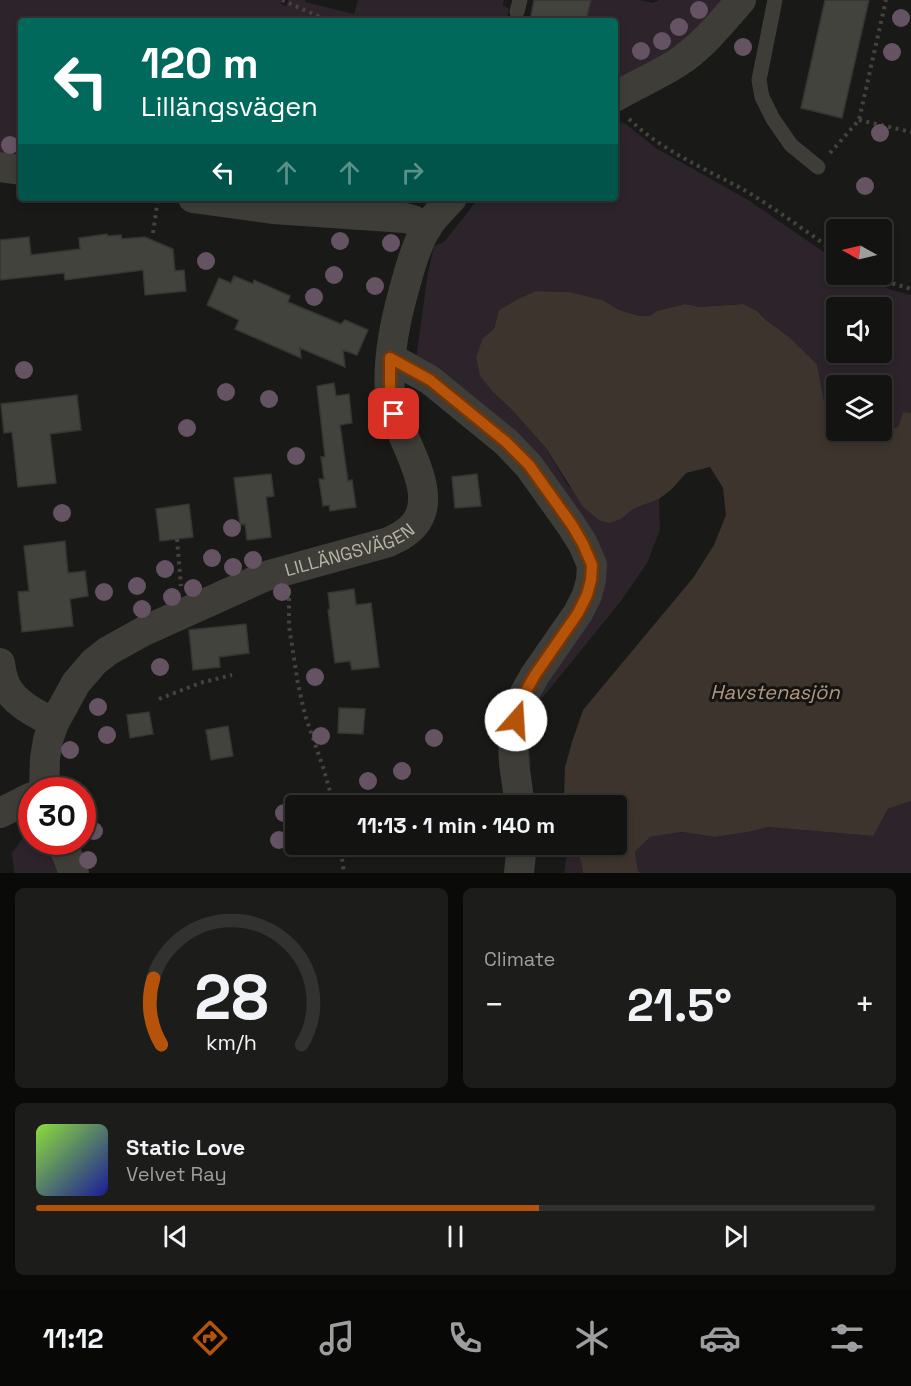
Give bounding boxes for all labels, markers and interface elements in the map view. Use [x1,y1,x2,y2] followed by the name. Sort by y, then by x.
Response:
[141,37,259,90] text: 120 m
[42,42,120,120] icon: left
[141,89,318,124] text: Lillängsvägen
[207,156,240,189] icon: left
[270,156,303,189] icon: ahead
[333,156,366,189] icon: ahead
[396,156,429,189] icon: right
[826,219,892,285] north arrow
[826,219,892,441] map controls
[826,297,892,363] button: sound
[826,375,892,441] button: layers
[368,388,419,439] pin
[377,397,410,430] icon: arrive
[282,518,419,581] street label: LILLÄNGSVÄGEN
[710,679,840,705] water label: Havstenasjön
[484,688,548,752] position arrow
[18,777,96,855] speed limit sign: 30
[357,811,555,839] text: 11:13 · 1 min · 140 m
[484,946,555,972] text: Climate
[194,958,269,1037] text: 28
[627,977,732,1034] text: 21.5°
[484,984,504,1026] text: −
[855,984,875,1026] text: +
[206,1029,257,1056] text: km/h
[126,1133,245,1161] text: Static Love
[126,1161,227,1187] text: Velvet Ray
[159,1220,192,1253] icon: previous
[439,1220,472,1253] icon: pause
[719,1220,752,1253] icon: next
[189,1317,231,1359] icon: directions
[316,1317,358,1359] icon: music
[444,1317,486,1359] icon: phone
[571,1317,613,1359] icon: climate
[699,1317,741,1359] icon: car
[826,1317,868,1359] icon: filters
[43,1321,103,1356] text: 11:12

